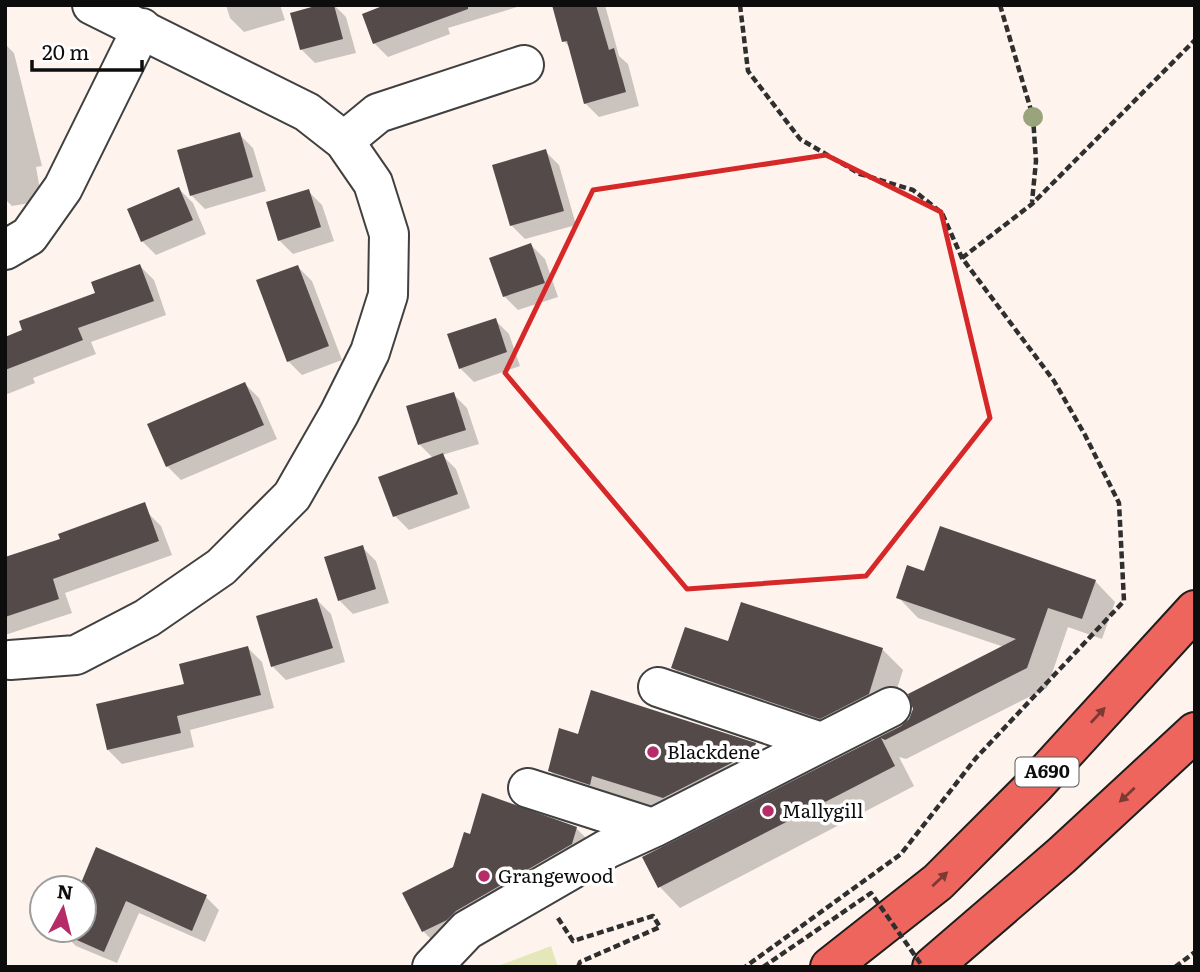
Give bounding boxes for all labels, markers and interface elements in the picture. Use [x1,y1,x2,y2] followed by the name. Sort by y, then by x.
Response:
[32,28,142,72] scale bar
[42,35,89,66] text: 20 m
[1090,707,1106,724] one-way arrow
[667,737,760,765] place label: Blackdene
[645,744,661,760] marker: Blackdene
[1016,758,1078,786] road number: A690
[1118,787,1136,803] one-way arrow
[782,796,863,824] place label: Mallygill
[760,803,776,819] marker: Mallygill
[498,861,614,889] place label: Grangewood
[476,868,492,884] marker: Grangewood
[931,871,948,887] one-way arrow
[28,874,98,944] north arrow
[56,876,75,906] text: N

